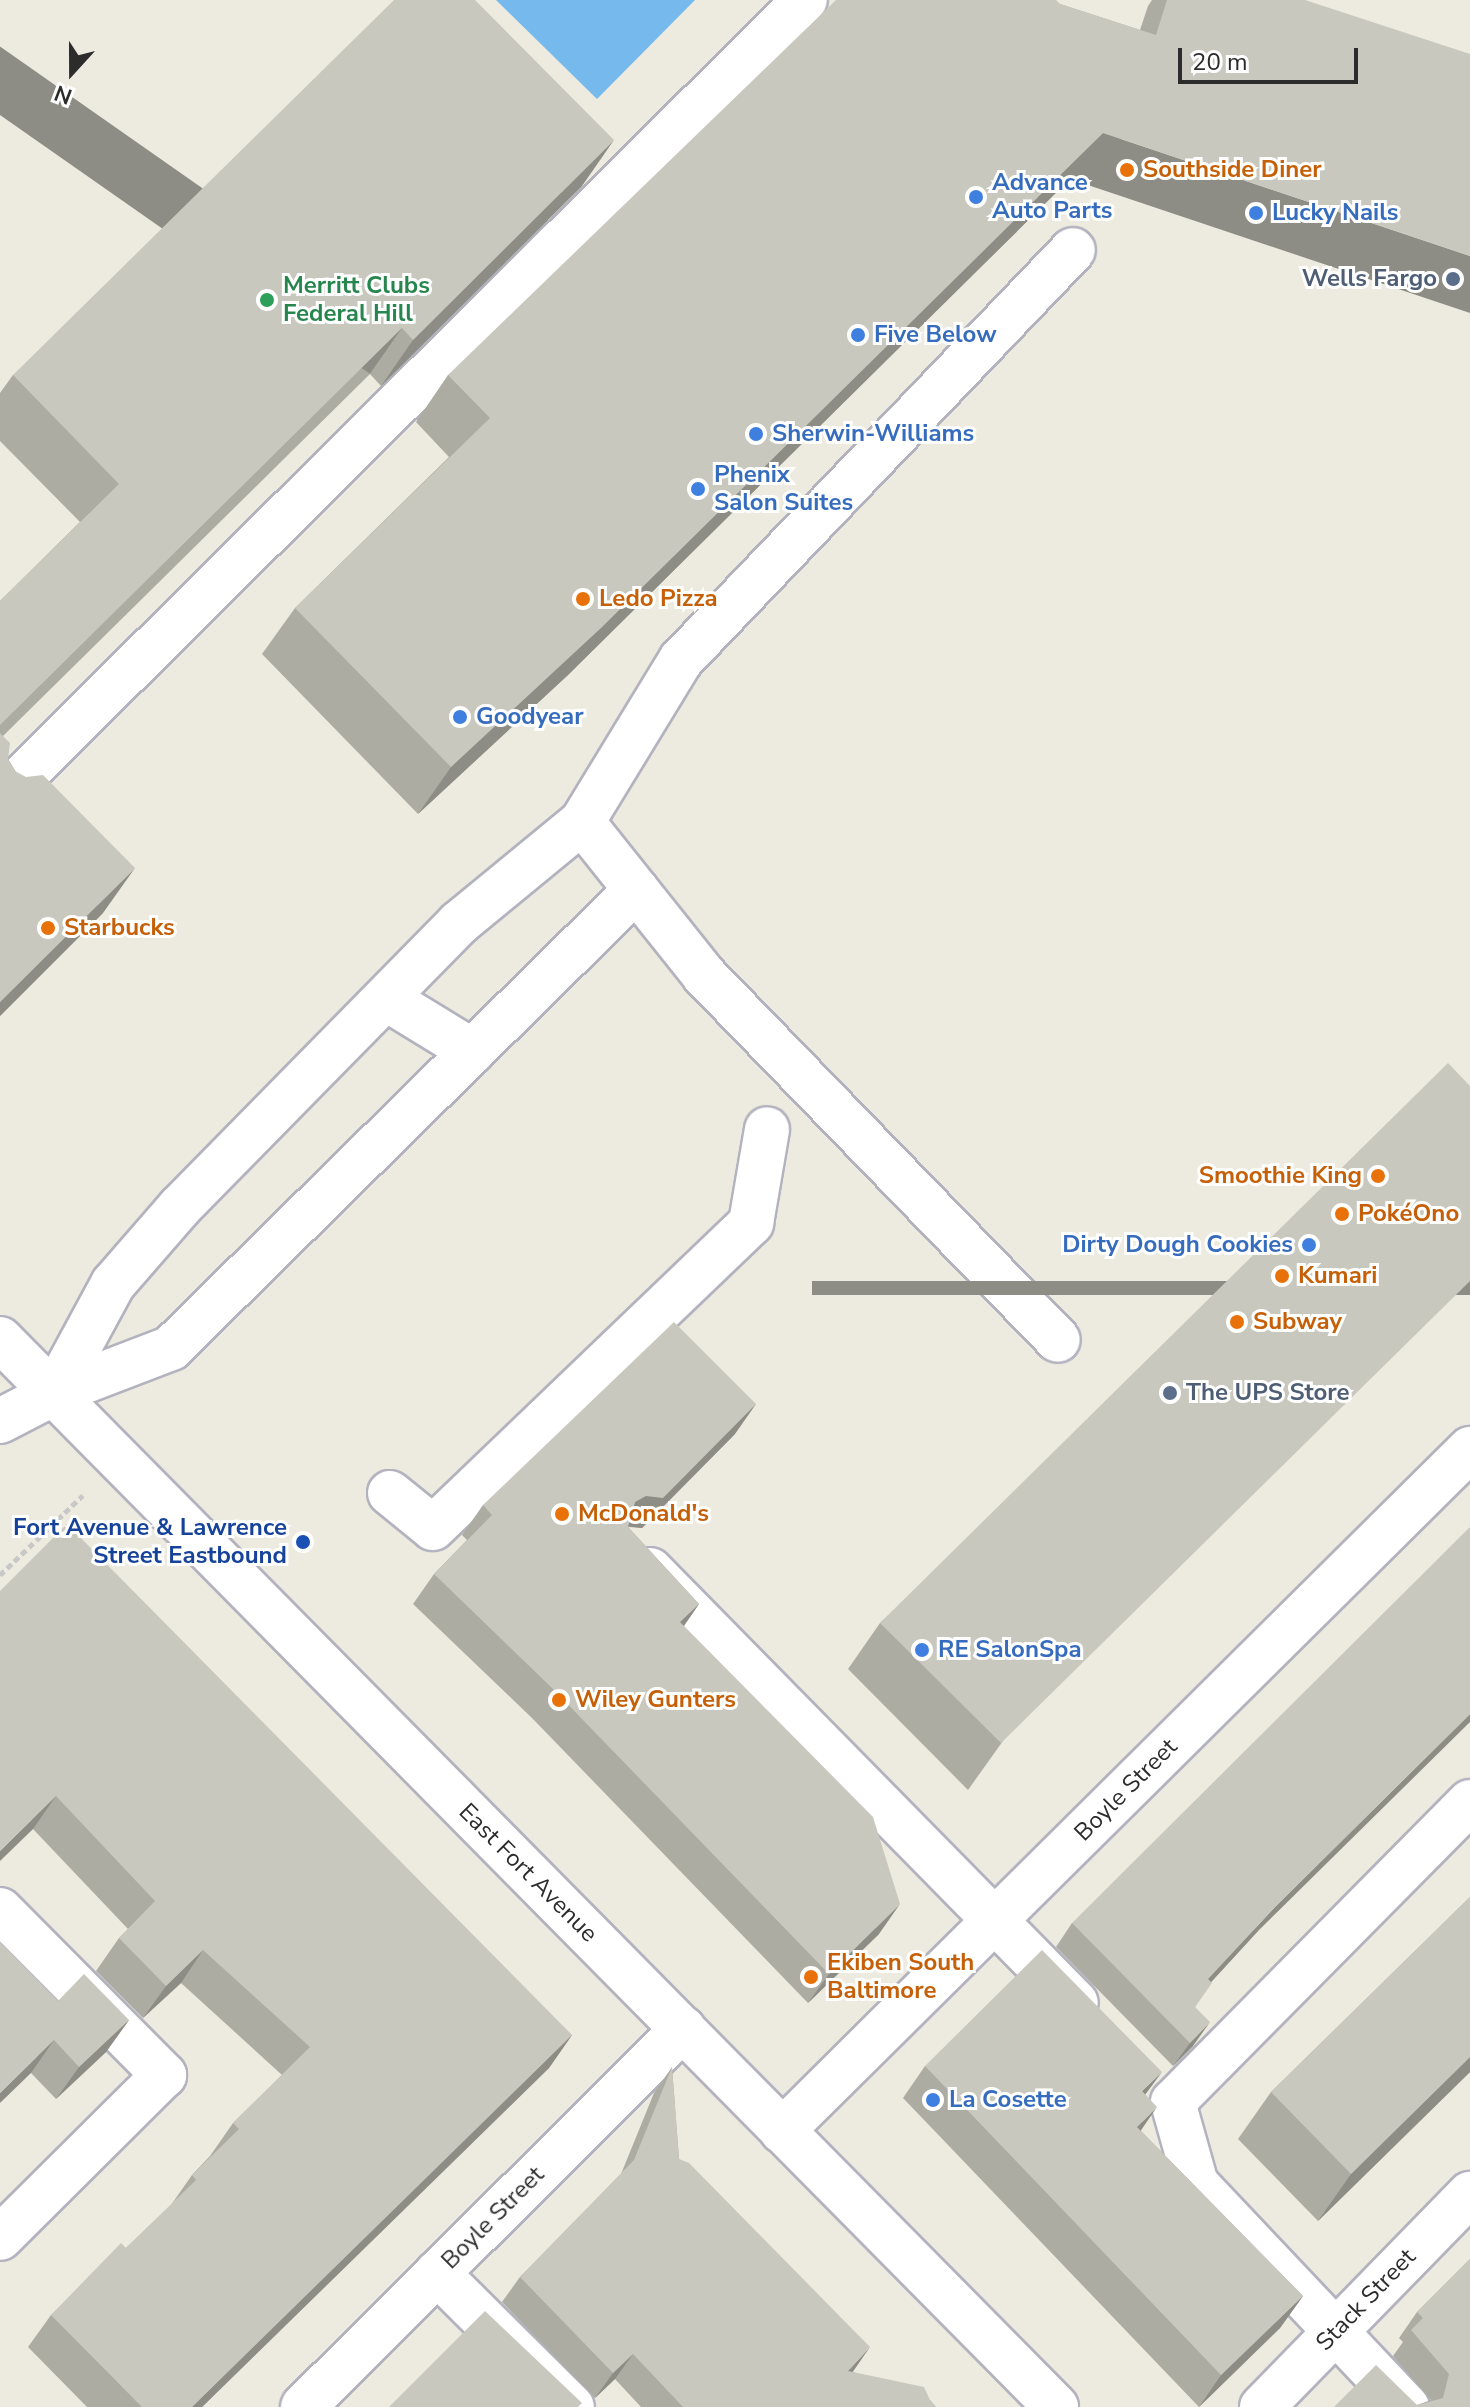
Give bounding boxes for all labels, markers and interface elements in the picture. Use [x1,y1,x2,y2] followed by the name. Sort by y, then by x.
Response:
[32,32,112,112] north arrow
[1182,32,1362,82] scale bar
[1192,46,1248,78] text: 20 m
[50,77,76,111] text: N
[1143,156,1322,184] place label: Southside Diner
[1118,161,1136,179] marker: Southside Diner
[992,169,1112,225] place label: Advance Auto Parts
[967,188,985,206] marker: Advance Auto Parts
[1272,199,1398,227] place label: Lucky Nails
[1247,204,1265,222] marker: Lucky Nails
[1302,265,1437,293] place label: Wells Fargo
[1444,270,1462,288] marker: Wells Fargo
[283,272,430,328] place label: Merritt Clubs Federal Hill
[258,291,276,309] marker: Merritt Clubs Federal Hill
[874,321,997,349] place label: Five Below
[849,326,867,344] marker: Five Below
[772,420,974,448] place label: Sherwin-Williams
[747,425,765,443] marker: Sherwin-Williams
[714,461,853,517] place label: Phenix Salon Suites
[689,480,707,498] marker: Phenix Salon Suites
[599,585,718,613] place label: Ledo Pizza
[574,590,592,608] marker: Ledo Pizza
[476,703,584,731] place label: Goodyear
[451,708,469,726] marker: Goodyear
[64,914,175,942] place label: Starbucks
[39,919,57,937] marker: Starbucks
[1199,1162,1362,1190] place label: Smoothie King
[1369,1167,1387,1185] marker: Smoothie King
[1358,1200,1459,1228] place label: PokéOno
[1333,1205,1351,1223] marker: PokéOno
[1062,1231,1293,1259] place label: Dirty Dough Cookies
[1300,1236,1318,1254] marker: Dirty Dough Cookies
[1298,1262,1377,1290] place label: Kumari
[1273,1267,1291,1285] marker: Kumari
[1253,1308,1342,1336] place label: Subway
[1228,1313,1246,1331] marker: Subway
[1186,1379,1350,1407] place label: The UPS Store
[1161,1384,1179,1402] marker: The UPS Store
[578,1500,709,1528] place label: McDonald's
[553,1505,571,1523] marker: McDonald's
[13,1514,287,1570] place label: Fort Avenue & Lawrence Street Eastbound
[294,1533,312,1551] marker: Fort Avenue & Lawrence Street Eastbound
[938,1636,1082,1664] place label: RE SalonSpa
[913,1641,931,1659] marker: RE SalonSpa
[575,1686,736,1714] place label: Wiley Gunters
[550,1691,568,1709] marker: Wiley Gunters
[1069,1733,1183,1847] street label: Boyle Street
[453,1798,603,1948] street label: East Fort Avenue
[827,1949,974,2005] place label: Ekiben South Baltimore
[802,1968,820,1986] marker: Ekiben South Baltimore
[949,2086,1067,2114] place label: La Cosette
[924,2091,942,2109] marker: La Cosette
[436,2161,550,2275] street label: Boyle Street
[1310,2243,1422,2357] street label: Stack Street

